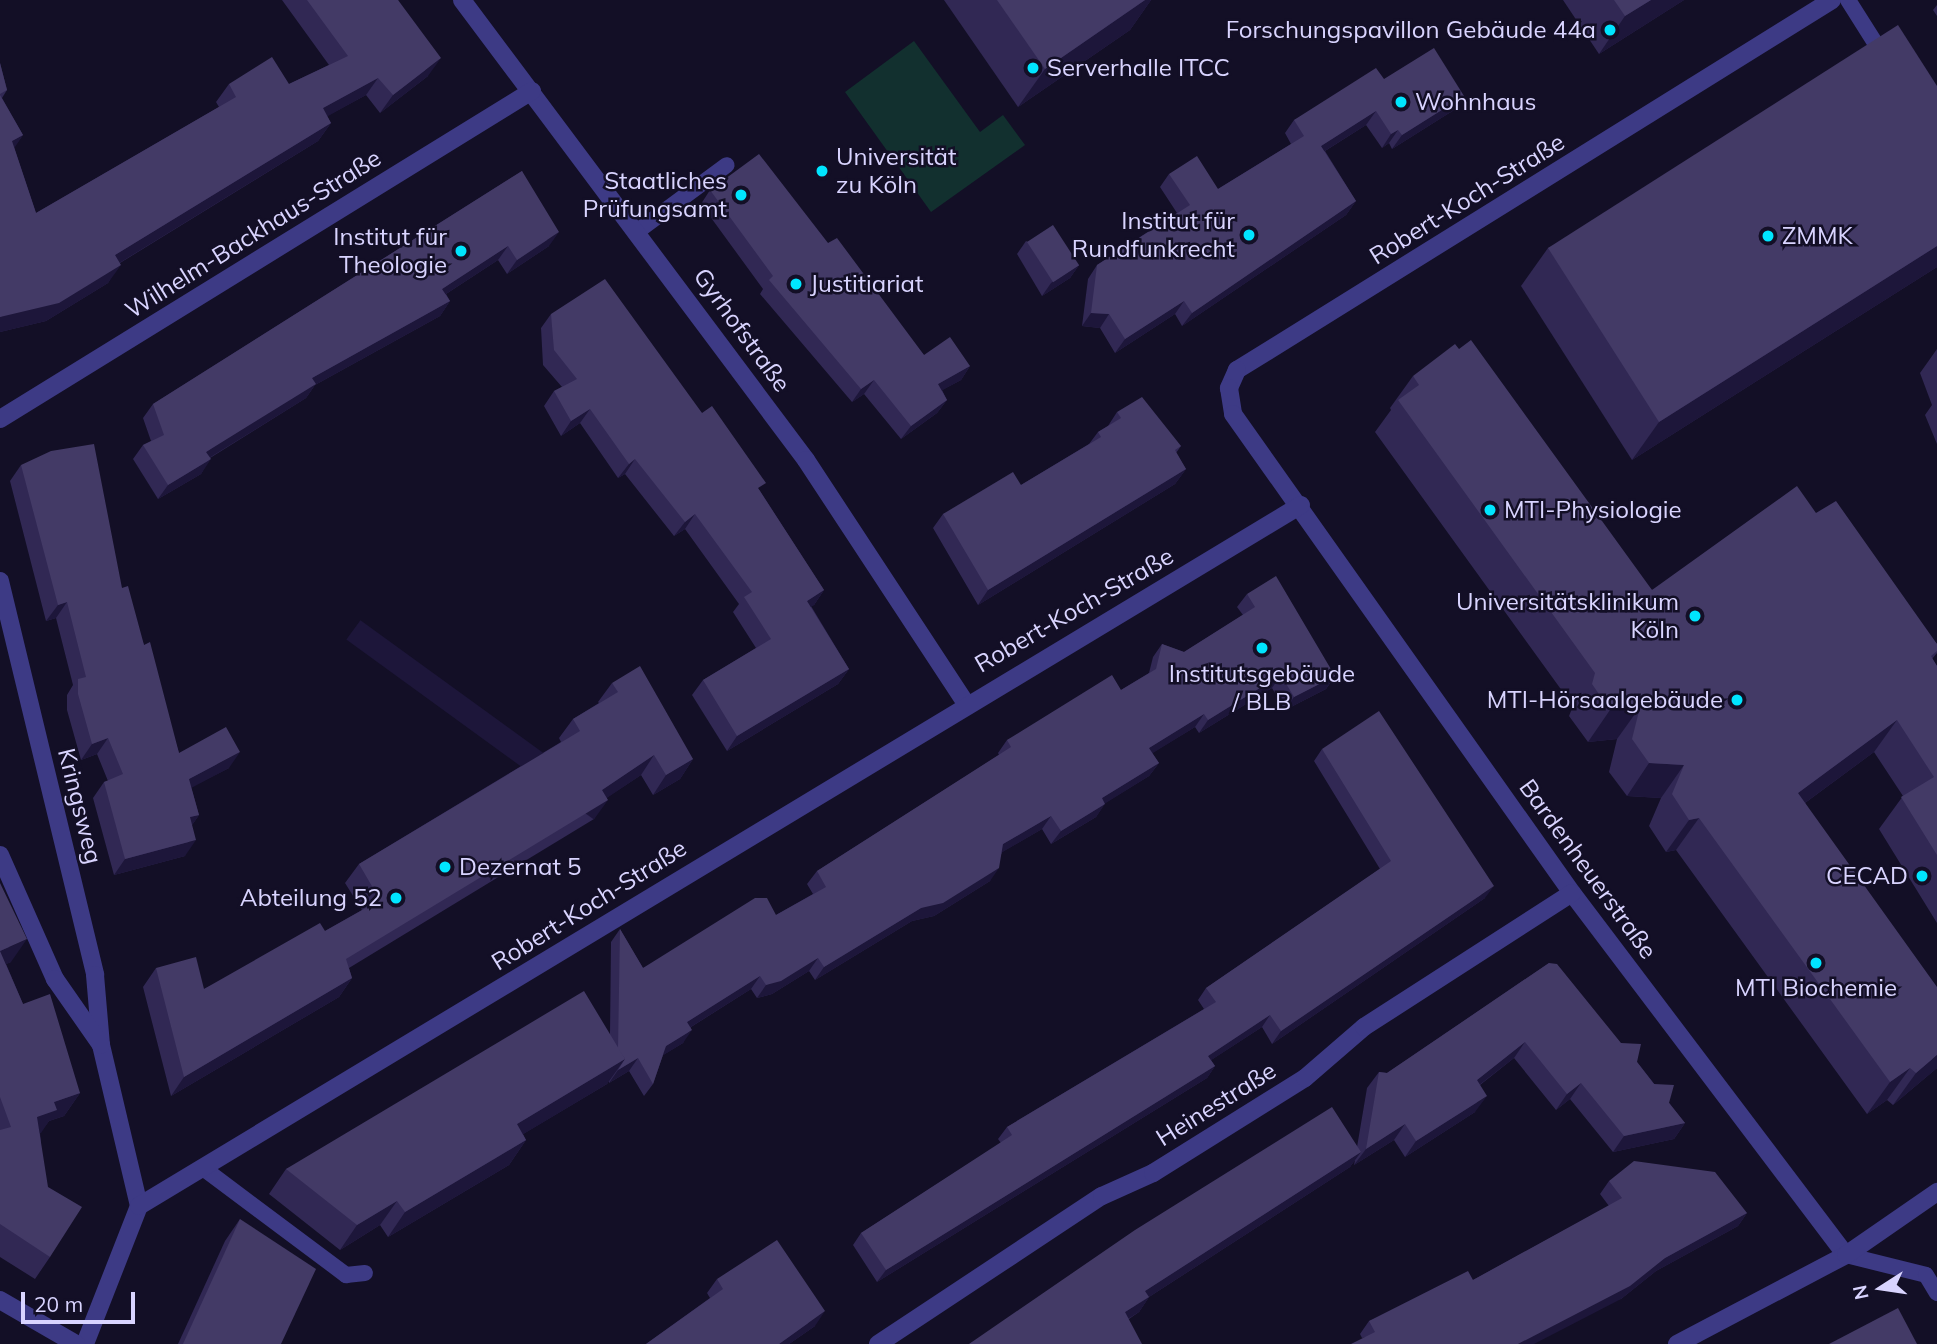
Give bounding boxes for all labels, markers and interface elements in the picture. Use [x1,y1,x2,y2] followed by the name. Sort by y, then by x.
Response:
[1226,16,1596,44] place label: Forschungspavillon Gebäude 44a
[1602,22,1618,38] marker: Forschungspavillon Gebäude 44a
[1047,54,1230,82] place label: Serverhalle ITCC
[1025,60,1041,76] marker: Serverhalle ITCC
[1415,88,1536,116] place label: Wohnhaus
[1393,94,1409,110] marker: Wohnhaus
[1364,127,1570,271] street label: Robert-Koch-Straße
[120,143,386,325] street label: Wilhelm-Backhaus-Straße
[836,143,956,199] place label: Universität zu Köln
[814,163,830,179] marker: Universität zu Köln
[583,167,727,223] place label: Staatliches Prüfungsamt
[733,187,749,203] marker: Staatliches Prüfungsamt
[1072,207,1235,263] place label: Institut für Rundfunkrecht
[1782,222,1853,250] place label: ZMMK
[333,223,447,279] place label: Institut für Theologie
[1241,227,1257,243] marker: Institut für Rundfunkrecht
[1760,228,1776,244] marker: ZMMK
[453,243,469,259] marker: Institut für Theologie
[687,262,797,398] street label: Gyrhofstraße
[810,270,923,298] place label: Justitiariat
[788,276,804,292] marker: Justitiariat
[1504,496,1682,524] place label: MTI-Physiologie
[1482,502,1498,518] marker: MTI-Physiologie
[970,541,1178,679] street label: Robert-Koch-Straße
[1456,588,1679,644] place label: Universitätsklinikum Köln
[1685,606,1705,626] marker: Universitätsklinikum Köln
[1254,640,1270,656] marker: Institutsgebäude / BLB
[1169,660,1355,716] place label: Institutsgebäude / BLB
[1487,686,1723,714] place label: MTI-Hörsaalgebäude
[1729,692,1745,708] marker: MTI-Hörsaalgebäude
[52,745,108,867] street label: Kringsweg
[1513,774,1663,964] street label: Bardenheuerstraße
[486,833,692,977] street label: Robert-Koch-Straße
[459,853,581,881] place label: Dezernat 5
[437,859,453,875] marker: Dezernat 5
[1826,862,1908,890] place label: CECAD
[1914,868,1930,884] marker: CECAD
[240,884,382,912] place label: Abteilung 52
[388,890,404,906] marker: Abteilung 52
[1808,955,1824,971] marker: MTI Biochemie
[1735,974,1897,1002] place label: MTI Biochemie
[1151,1056,1281,1152] street label: Heinestraße
[1846,1253,1916,1323] north arrow
[24,1278,138,1322] scale bar
[1847,1283,1874,1302] text: N
[34,1291,83,1317] text: 20 m

